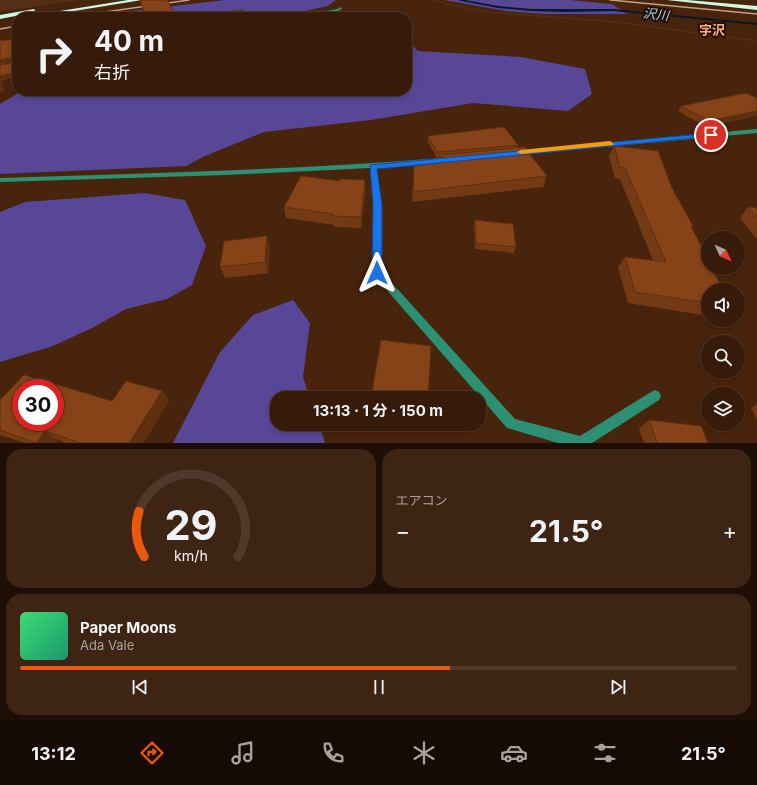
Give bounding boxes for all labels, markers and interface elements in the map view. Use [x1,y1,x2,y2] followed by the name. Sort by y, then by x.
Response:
[642,5,672,24] water label: 沢川
[699,22,725,38] district label: 字沢
[94,24,164,58] text: 40 m
[28,28,80,80] icon: right
[94,62,130,83] text: 右折
[694,118,728,152] pin
[700,124,722,146] icon: arrive
[701,231,745,275] north arrow
[701,231,745,431] map controls
[356,252,398,294] position arrow
[701,283,745,327] button: sound
[701,335,745,379] button: search
[12,379,64,431] speed limit sign: 30
[701,387,745,431] button: layers
[313,401,443,420] text: 13:13 · 1 分 · 150 m
[396,492,448,508] text: エアコン
[164,499,217,549] text: 29
[529,513,603,549] text: 21.5°
[396,518,410,544] text: −
[722,518,737,544] text: +
[174,546,208,563] text: km/h
[80,618,176,637] text: Paper Moons
[80,637,134,653] text: Ada Vale
[129,676,151,698] icon: previous
[368,676,390,698] icon: pause
[607,676,629,698] icon: next
[138,739,166,767] icon: directions
[229,739,257,767] icon: music
[319,739,347,767] icon: phone
[410,739,438,767] icon: climate
[500,739,528,767] icon: car
[591,739,619,767] icon: filters
[31,743,76,764] text: 13:12
[681,743,726,764] text: 21.5°

